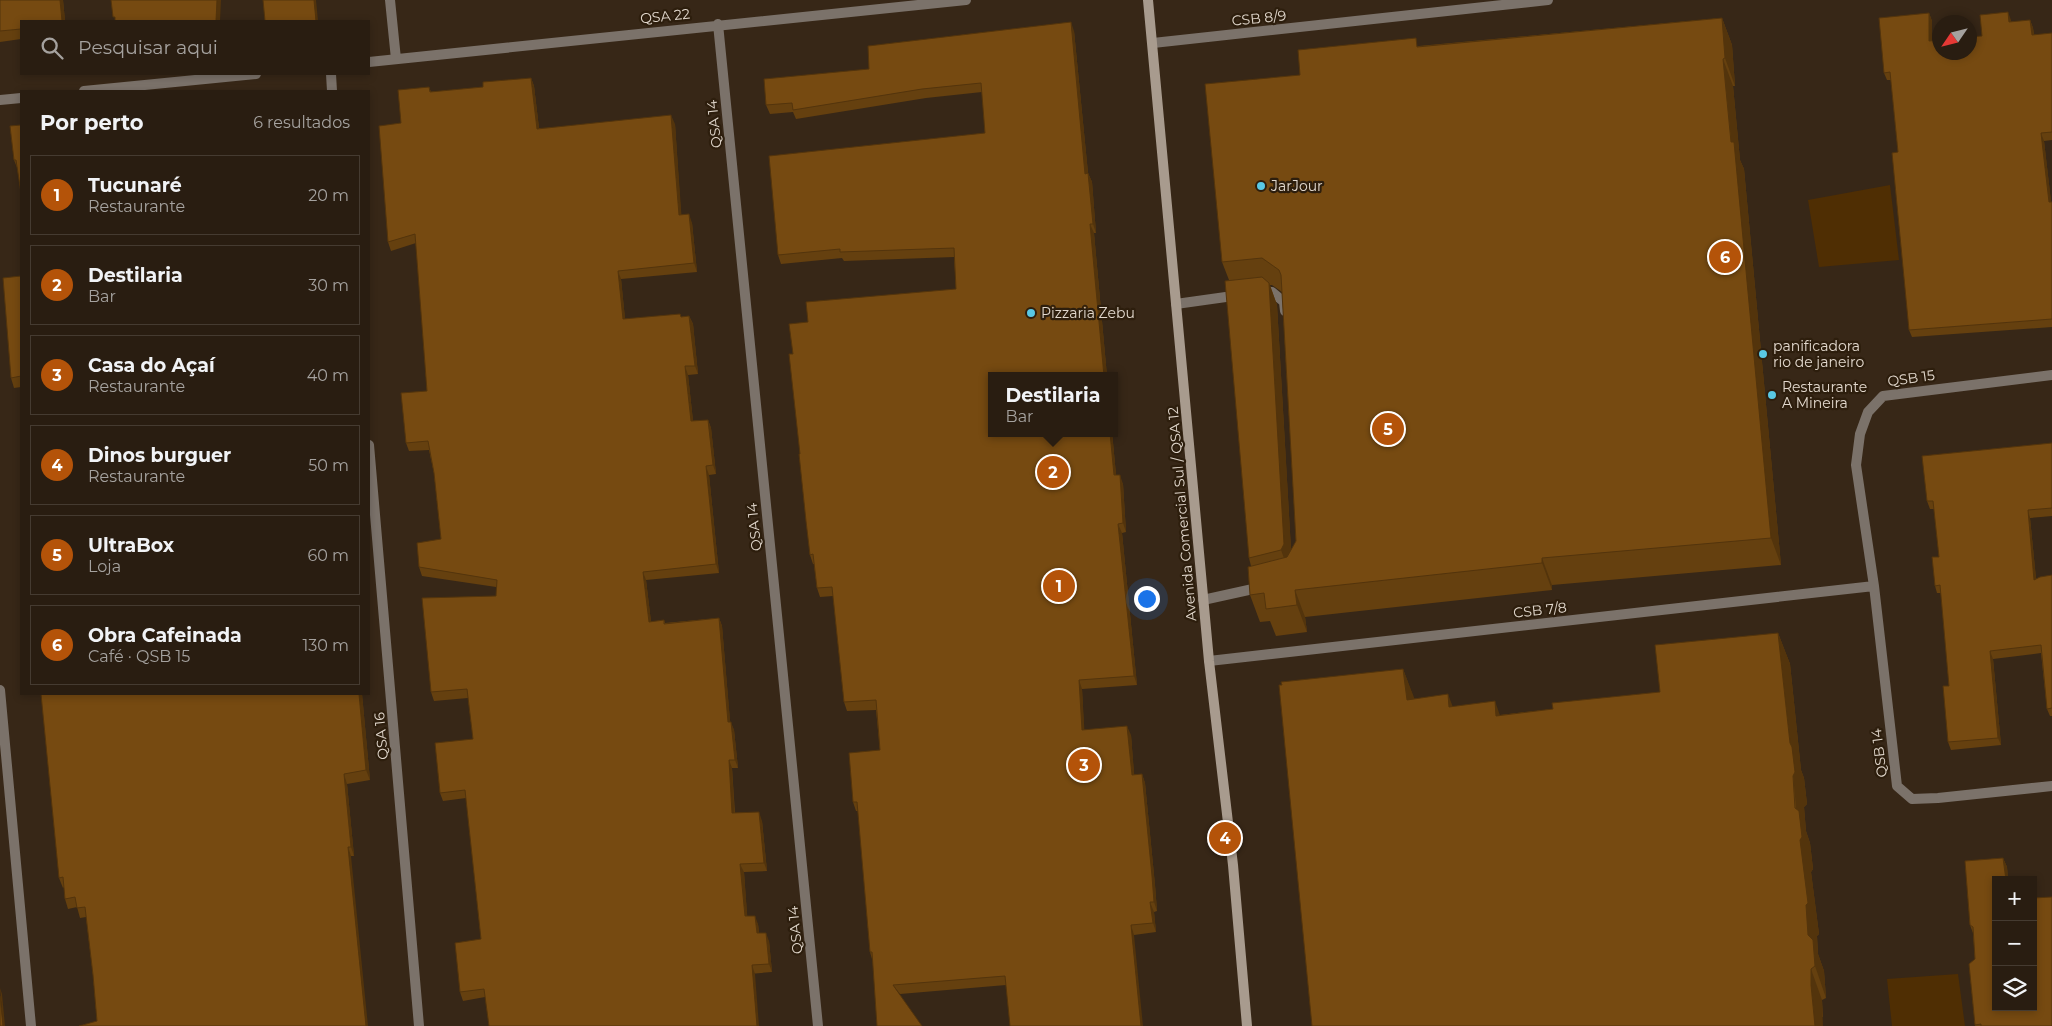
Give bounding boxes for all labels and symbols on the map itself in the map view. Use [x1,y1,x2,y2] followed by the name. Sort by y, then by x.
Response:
[639,4,691,28] street label: QSA 22
[1231,6,1287,30] street label: CSB 8/9
[1932,15,1977,60] north arrow
[702,98,725,149] street label: QSA 14
[1270,177,1323,195] place label: JarJour
[1255,180,1267,192] marker: JarJour
[1709,238,1741,276] pin: 6
[1041,304,1135,322] place label: Pizzaria Zebu
[1025,307,1037,319] marker: Pizzaria Zebu
[1773,337,1865,371] place label: panificadora rio de janeiro
[1757,348,1769,360] marker: panificadora rio de janeiro
[1886,366,1936,390] street label: QSB 15
[1782,378,1867,412] place label: Restaurante A Mineira
[1766,389,1778,401] marker: Restaurante A Mineira
[1164,406,1200,622] street label: Avenida Comercial Sul / QSA 12
[1372,410,1404,448] pin: 5
[1037,453,1069,491] pin: 2
[742,501,765,552] street label: QSA 14
[1043,567,1075,605] pin: 1
[1134,586,1160,612] your location
[1512,598,1568,622] street label: CSB 7/8
[370,711,392,761] street label: QSA 16
[1867,727,1891,778] street label: QSB 14
[1068,746,1100,784] pin: 3
[1209,819,1241,857] pin: 4
[783,904,806,955] street label: QSA 14

